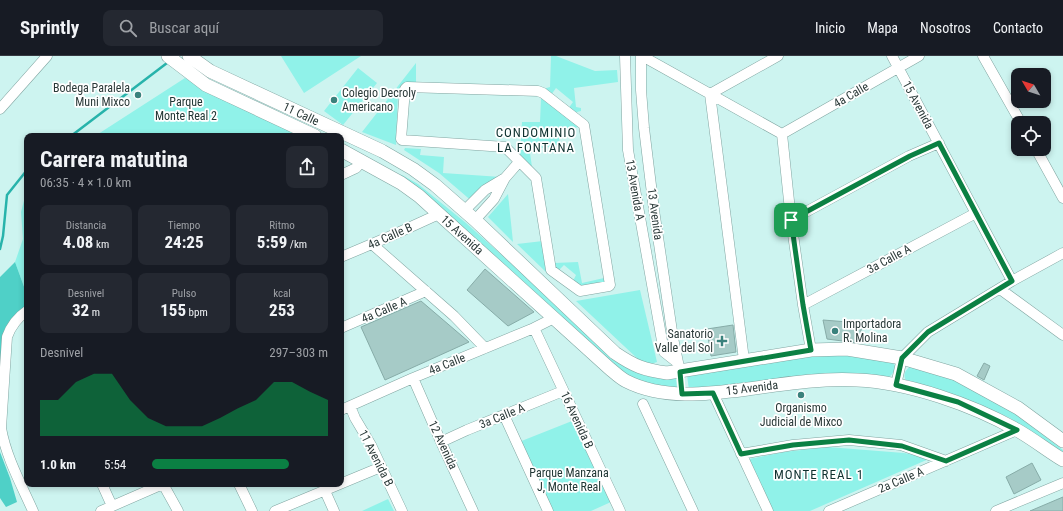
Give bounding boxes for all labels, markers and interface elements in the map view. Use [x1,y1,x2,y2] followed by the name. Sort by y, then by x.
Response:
[103,10,383,46] search box
[20,16,79,39] text: Sprintly
[117,17,139,39] icon: search
[149,19,219,37] text: Buscar aquí
[815,20,845,36] text: Inicio
[867,20,898,36] text: Mapa
[920,20,971,36] text: Nosotros
[993,20,1043,36] text: Contacto
[1011,68,1051,108] north arrow
[1011,68,1051,156] map controls
[831,79,871,111] street label: 4a Calle
[900,79,937,132] street label: 15 Avenida
[53,81,130,109] place label: Bodega Paralela Muni Mixco
[342,86,416,114] place label: Colegio Decroly Americano
[133,90,143,100] marker: Bodega Paralela Muni Mixco
[155,95,217,123] park label: Parque Monte Real 2
[329,95,339,105] marker: Colegio Decroly Americano
[281,100,322,129] street label: 11 Calle
[1011,116,1051,156] button: locate
[496,125,576,155] district label: CONDOMINIO LA FONTANA
[286,146,328,188] button: share
[40,147,188,172] text: Carrera matutina
[623,158,647,222] street label: 13 Avenida A
[40,175,131,190] text: 06:35 · 4 × 1.0 km
[644,187,666,241] street label: 13 Avenida
[774,203,808,237] pin
[780,209,802,231] icon: arrive
[438,212,486,258] street label: 15 Avenida
[66,219,106,232] text: Distancia
[168,219,200,232] text: Tiempo
[269,219,295,232] text: Ritmo
[365,220,415,252] street label: 4a Calle B
[63,232,93,252] text: 4.08
[164,232,204,252] text: 24:25
[257,232,287,252] text: 5:59
[93,238,109,251] text: km
[287,238,307,251] text: /km
[865,242,913,276] street label: 3a Calle A
[68,287,104,300] text: Desnivel
[172,287,196,300] text: Pulso
[273,287,291,300] text: kcal
[359,294,409,326] street label: 4a Calle A
[72,300,89,320] text: 32
[160,300,186,320] text: 155
[269,300,295,320] text: 253
[89,306,100,319] text: m
[186,306,208,319] text: bpm
[843,317,902,345] place label: Importadora R. Molina
[830,326,840,336] marker: Importadora R. Molina
[655,327,713,355] place label: Sanatorio Valle del Sol
[716,335,728,347] marker: Sanatorio Valle del Sol
[40,345,83,360] text: Desnivel
[269,345,328,360] text: 297–303 m
[427,350,468,378] street label: 4a Calle
[725,378,779,398] street label: 15 Avenida
[558,389,596,451] street label: 16 Avenida B
[796,390,806,400] marker: Organismo Judicial de Mixco
[477,401,527,431] street label: 3a Calle A
[760,401,842,429] place label: Organismo Judicial de Mixco
[426,418,460,472] street label: 12 Avenida
[356,427,396,489] street label: 11 Avenida B
[40,457,76,472] text: 1.0 km
[104,457,126,472] text: 5:54
[876,464,926,496] street label: 2a Calle A
[529,466,609,494] park label: Parque Manzana J, Monte Real
[774,467,864,482] district label: MONTE REAL 1

